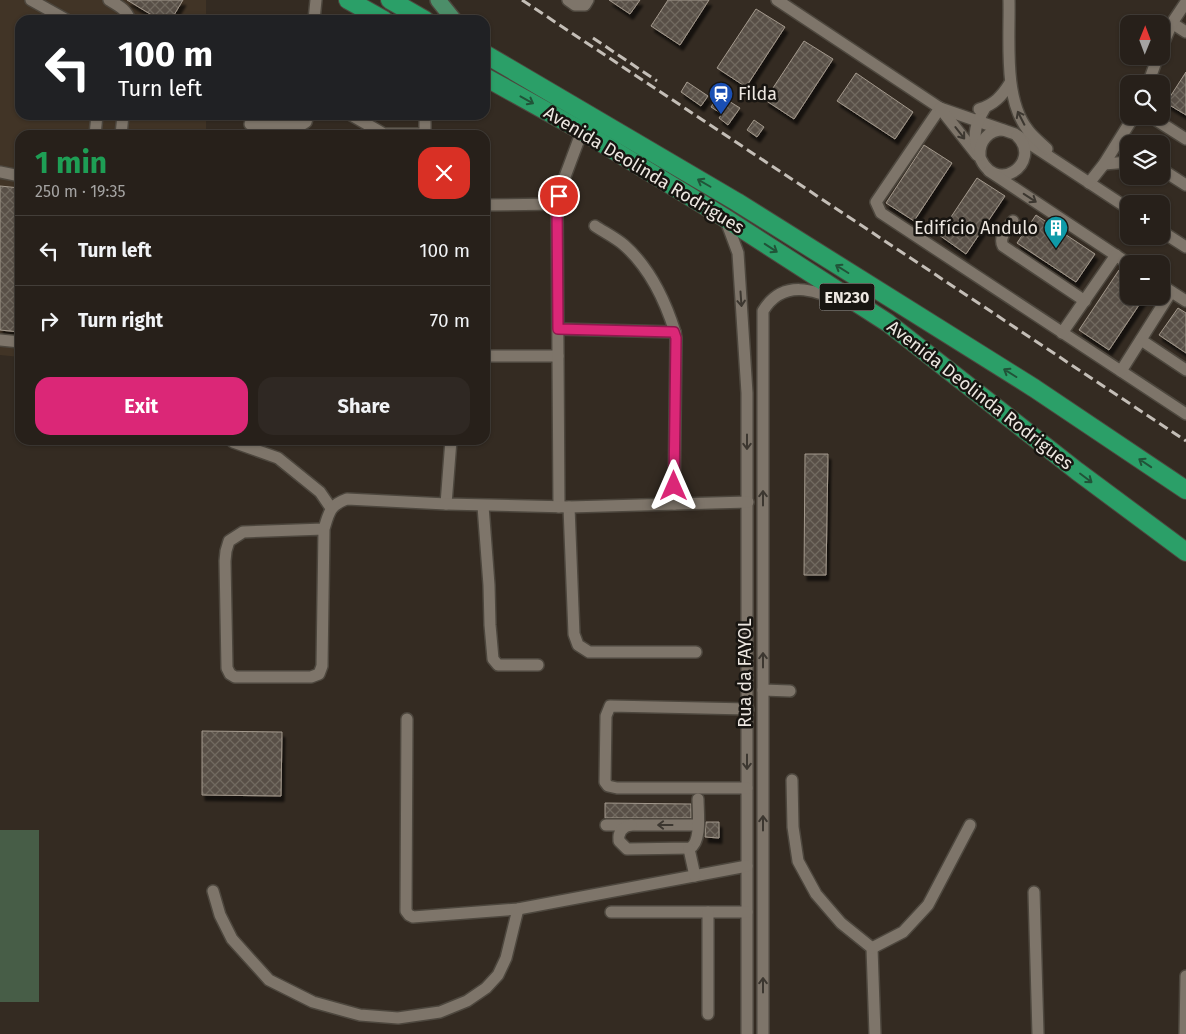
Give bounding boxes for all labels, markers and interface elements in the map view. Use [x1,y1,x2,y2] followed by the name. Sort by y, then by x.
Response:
[1120,15,1170,65] north arrow
[1120,15,1170,305] map controls
[118,33,213,75] text: 100 m
[35,35,100,100] icon: left
[118,75,202,102] text: Turn left
[1120,75,1170,125] button: search
[708,81,734,115] station icon: Filda
[738,83,777,105] place label: Filda
[520,96,534,106] one-way arrow
[540,101,748,239] street label: Avenida Deolinda Rodrigues
[1016,110,1026,125] one-way arrow
[955,126,965,140] one-way arrow
[1120,135,1170,185] button: layers
[35,145,107,181] text: 1 min
[418,147,470,199] button: close
[538,175,580,217] pin
[698,178,712,188] one-way arrow
[35,182,125,201] text: 250 m · 19:35
[545,182,573,210] icon: arrive
[1023,193,1037,203] one-way arrow
[1120,195,1170,245] button: +
[1043,215,1069,249] building icon: Edifício Andulo
[914,217,1038,239] place label: Edifício Andulo
[35,237,63,265] icon: left
[78,239,152,262] text: Turn left
[419,239,470,262] text: 100 m
[764,243,778,253] one-way arrow
[1120,255,1170,305] button: −
[835,264,849,274] one-way arrow
[820,284,874,310] road number: EN230
[737,291,746,307] one-way arrow
[35,307,63,335] icon: right
[78,309,163,332] text: Turn right
[430,309,470,332] text: 70 m
[883,316,1077,474] street label: Avenida Deolinda Rodrigues
[1003,368,1017,378] one-way arrow
[35,377,248,435] button: Exit
[258,377,470,435] button: Share
[742,433,752,449] one-way arrow
[1139,458,1153,468] one-way arrow
[647,459,699,511] position arrow
[1079,472,1092,483] one-way arrow
[758,490,768,506] one-way arrow
[734,618,756,728] street label: Rua da FAYOL
[758,653,768,669] one-way arrow
[742,753,752,769] one-way arrow
[758,815,768,832] one-way arrow
[657,820,673,830] one-way arrow
[758,978,768,994] one-way arrow

